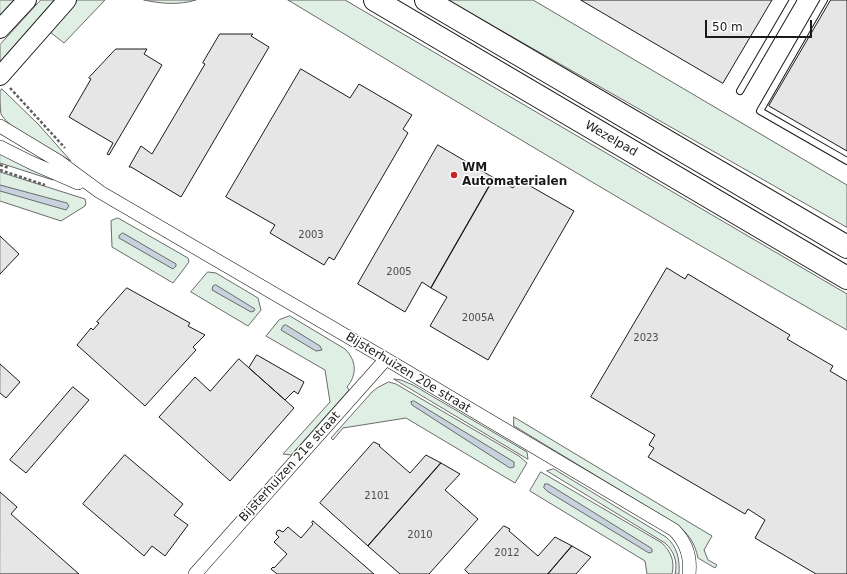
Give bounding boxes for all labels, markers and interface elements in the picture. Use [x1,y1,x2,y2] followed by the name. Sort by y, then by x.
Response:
[707,12,814,38] scale bar
[712,20,743,34] text: 50 m
[582,118,640,160] street label: Wezelpad
[462,161,567,189] place label: WM Automaterialen
[449,170,459,180] marker: WM Automaterialen
[298,229,324,241] house number: 2003
[386,266,412,278] house number: 2005
[462,312,494,324] house number: 2005A
[343,330,473,416] street label: Bijsterhuizen 20e straat
[633,332,659,344] house number: 2023
[237,409,343,525] street label: Bijsterhuizen 21e straat
[364,490,390,502] house number: 2101
[407,529,433,541] house number: 2010
[494,547,520,559] house number: 2012

